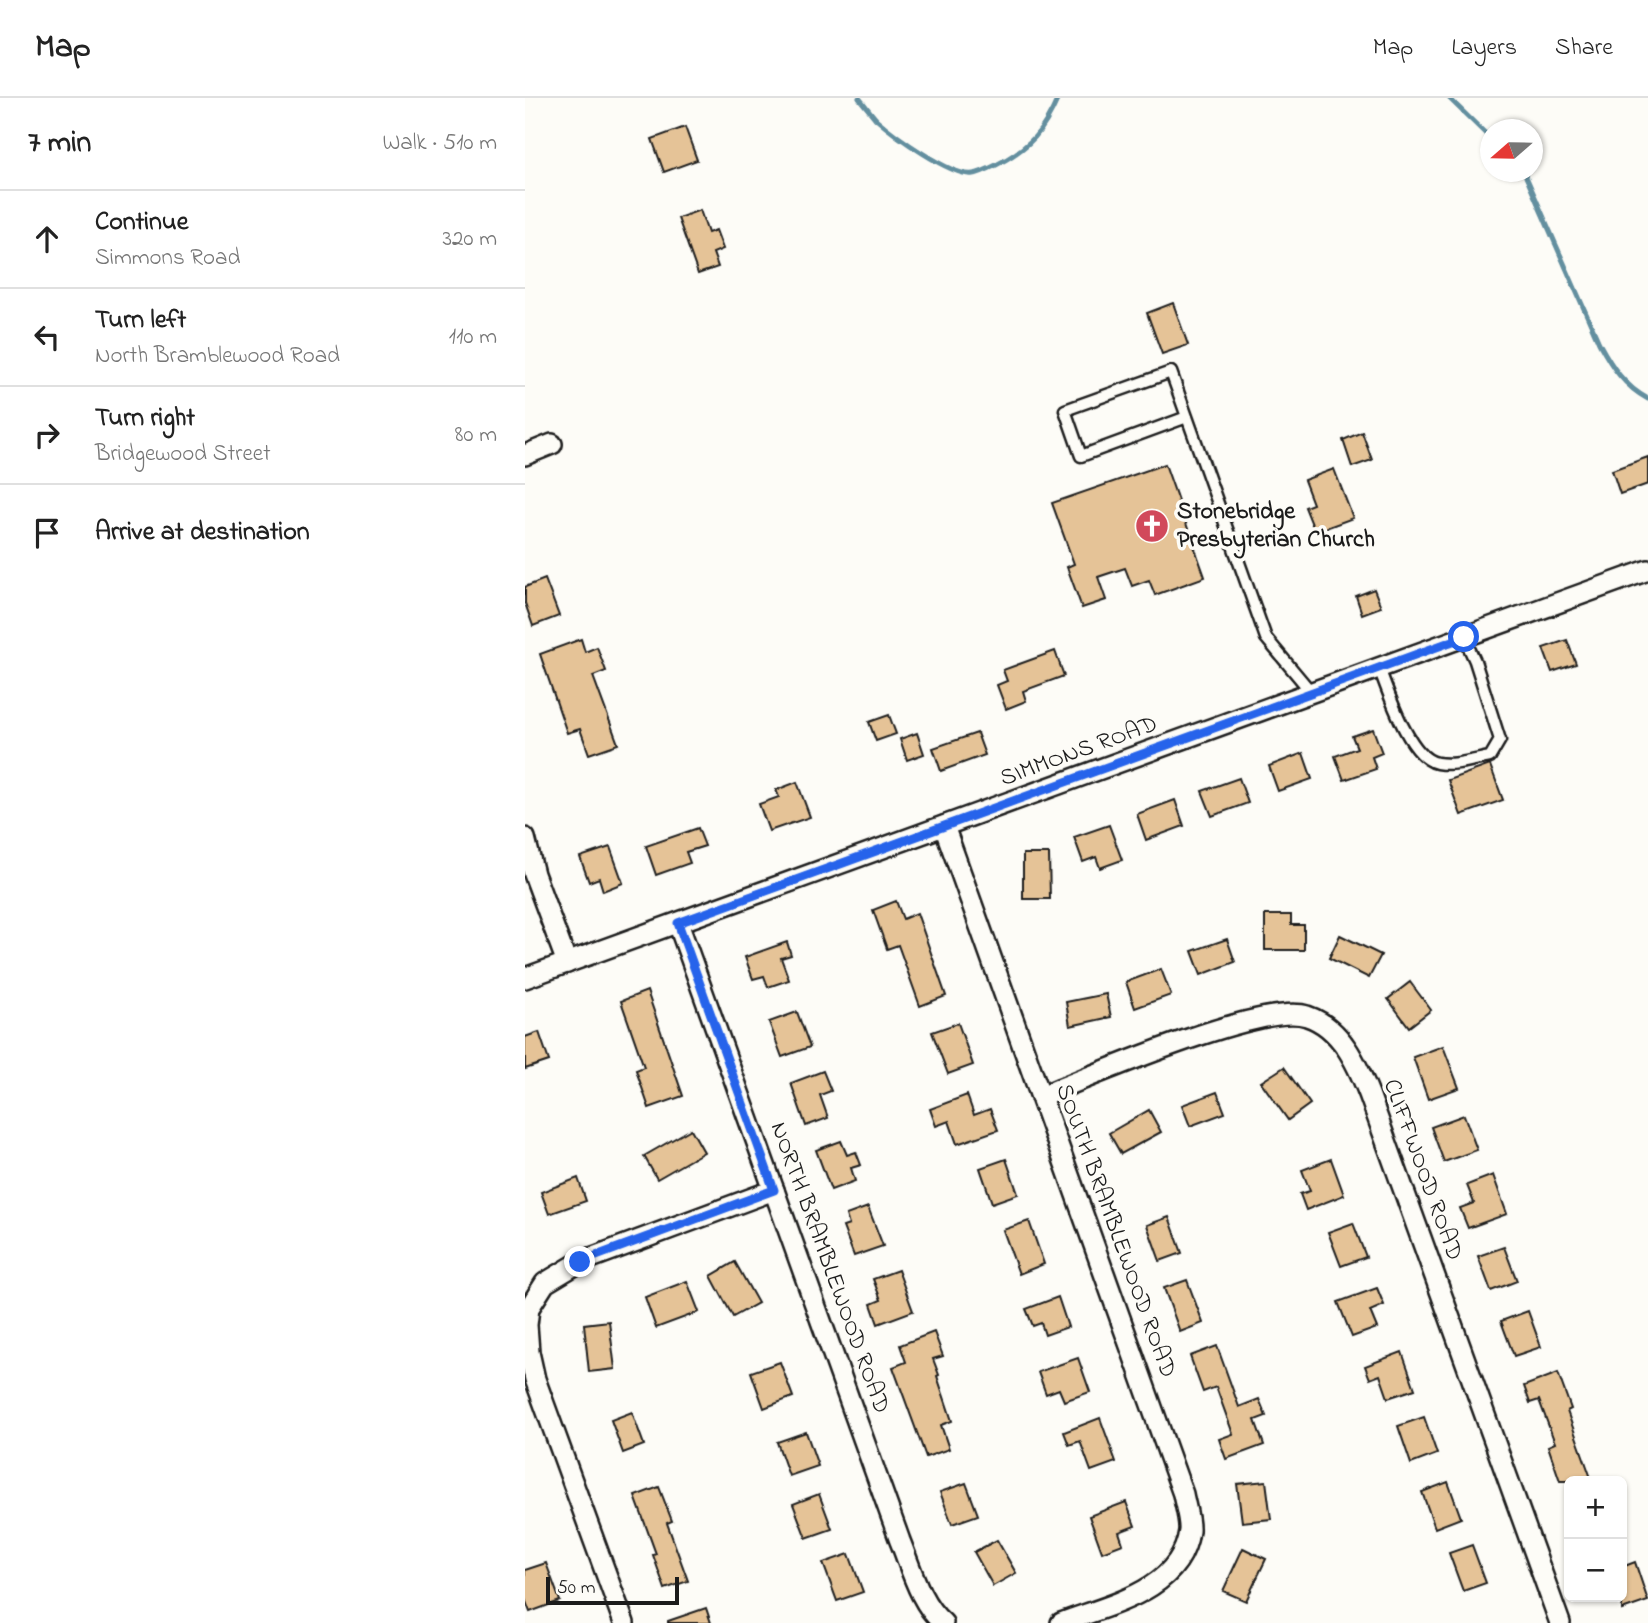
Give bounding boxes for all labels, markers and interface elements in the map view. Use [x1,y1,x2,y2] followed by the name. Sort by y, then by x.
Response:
[35,24,91,72] text: Map
[1373,31,1413,66] text: Map
[1451,31,1517,66] text: Layers
[1555,31,1613,66] text: Share
[1480,119,1543,182] north arrow
[28,122,91,166] text: 7 min
[382,127,497,160] text: Walk · 510 m
[95,204,188,242] text: Continue
[28,220,66,258] icon: ahead
[443,223,497,256] text: 320 m
[95,242,240,275] text: Simmons Road
[95,302,186,340] text: Turn left
[28,318,66,356] icon: left
[449,321,497,354] text: 110 m
[95,340,340,373] text: North Bramblewood Road
[95,400,195,438] text: Turn right
[28,416,66,454] icon: right
[455,419,497,452] text: 80 m
[95,438,271,471] text: Bridgewood Street
[1177,495,1375,559] place label: Stonebridge Presbyterian Church
[1133,507,1171,545] church icon: Stonebridge Presbyterian Church
[28,514,66,552] icon: arrive
[95,514,310,552] text: Arrive at destination
[1448,621,1479,652] route start
[995,707,1163,797] street label: SIMMONS ROAD
[1373,1074,1471,1266] street label: CLIFFWOOD ROAD
[1045,1079,1185,1383] street label: SOUTH BRAMBLEWOOD ROAD
[760,1117,898,1419] street label: NORTH BRAMBLEWOOD ROAD
[564,1246,595,1277] route end
[1564,1476,1627,1602] map controls
[1564,1476,1627,1539] button: +
[1564,1539,1627,1602] button: −
[546,1574,679,1606] scale bar
[557,1575,596,1602] text: 50 m

